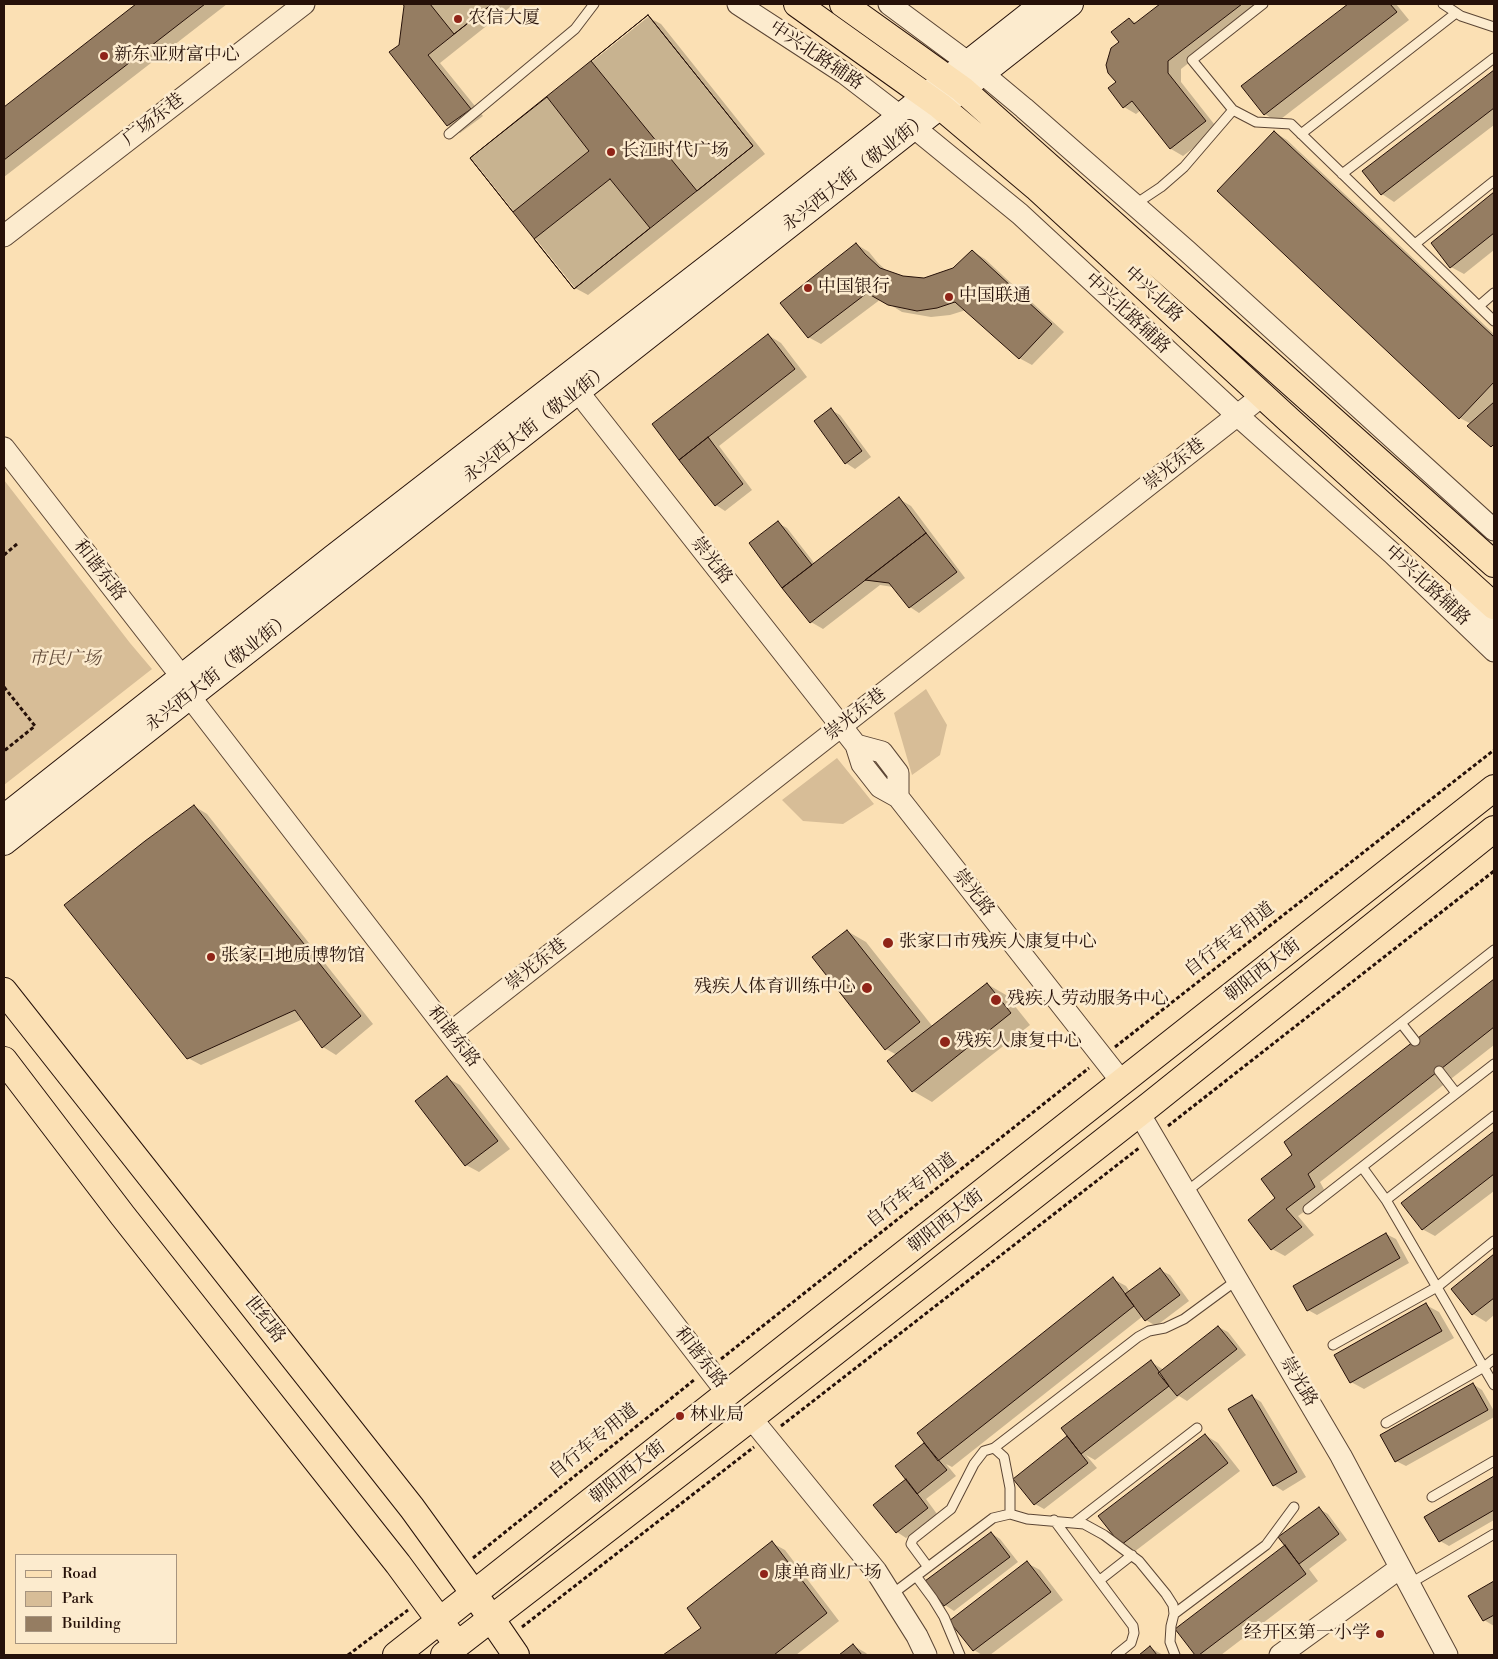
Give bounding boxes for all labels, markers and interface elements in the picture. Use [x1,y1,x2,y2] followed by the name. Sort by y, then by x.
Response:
[468,8,540,30] place label: 农信大厦
[452,13,464,25] marker: 农信大厦
[765,17,867,95] street label: 中兴北路辅路
[114,45,240,67] place label: 新东亚财富中心
[98,50,110,62] marker: 新东亚财富中心
[119,89,189,151] street label: 广场东巷
[778,109,934,237] street label: 永兴西大街（敬业街）
[621,141,729,163] place label: 长江时代广场
[605,146,617,158] marker: 长江时代广场
[1119,263,1187,327] street label: 中兴北路
[1080,269,1174,359] street label: 中兴北路辅路
[818,277,890,299] place label: 中国银行
[802,282,814,294] marker: 中国银行
[959,286,1031,308] place label: 中国联通
[943,291,955,303] marker: 中国联通
[459,360,615,488] street label: 永兴西大街（敬业街）
[1140,434,1210,496] street label: 崇光东巷
[686,533,736,589] street label: 崇光路
[68,536,130,606] street label: 和谐东路
[1380,541,1474,631] street label: 中兴北路辅路
[141,609,297,737] street label: 永兴西大街（敬业街）
[29,649,101,671] park label: 市民广场
[821,684,891,746] street label: 崇光东巷
[948,865,998,921] street label: 崇光路
[1181,898,1279,982] street label: 自行车专用道
[899,932,1097,954] place label: 张家口市残疾人康复中心
[502,934,572,996] street label: 崇光东巷
[1221,935,1305,1007] street label: 朝阳西大街
[881,936,895,950] marker: 张家口市残疾人康复中心
[221,946,365,968] place label: 张家口地质博物馆
[205,951,217,963] marker: 张家口地质博物馆
[694,977,856,999] place label: 残疾人体育训练中心
[860,981,874,995] marker: 残疾人体育训练中心
[1007,989,1169,1011] place label: 残疾人劳动服务中心
[989,993,1003,1007] marker: 残疾人劳动服务中心
[422,1002,484,1072] street label: 和谐东路
[956,1031,1082,1053] place label: 残疾人康复中心
[938,1035,952,1049] marker: 残疾人康复中心
[863,1149,961,1233] street label: 自行车专用道
[904,1186,988,1258] street label: 朝阳西大街
[239,1292,289,1348] street label: 世纪路
[669,1323,731,1393] street label: 和谐东路
[1275,1353,1321,1411] street label: 崇光路
[545,1400,643,1484] street label: 自行车专用道
[690,1405,744,1427] place label: 林业局
[674,1410,686,1422] marker: 林业局
[586,1437,670,1509] street label: 朝阳西大街
[15,1554,178,1644] legend
[774,1563,882,1585] place label: 康单商业广场
[62,1564,97,1583] text: Road
[758,1568,770,1580] marker: 康单商业广场
[62,1589,93,1608] text: Park
[62,1614,121,1633] text: Building
[1244,1623,1370,1645] place label: 经开区第一小学
[1374,1628,1386,1640] marker: 经开区第一小学

